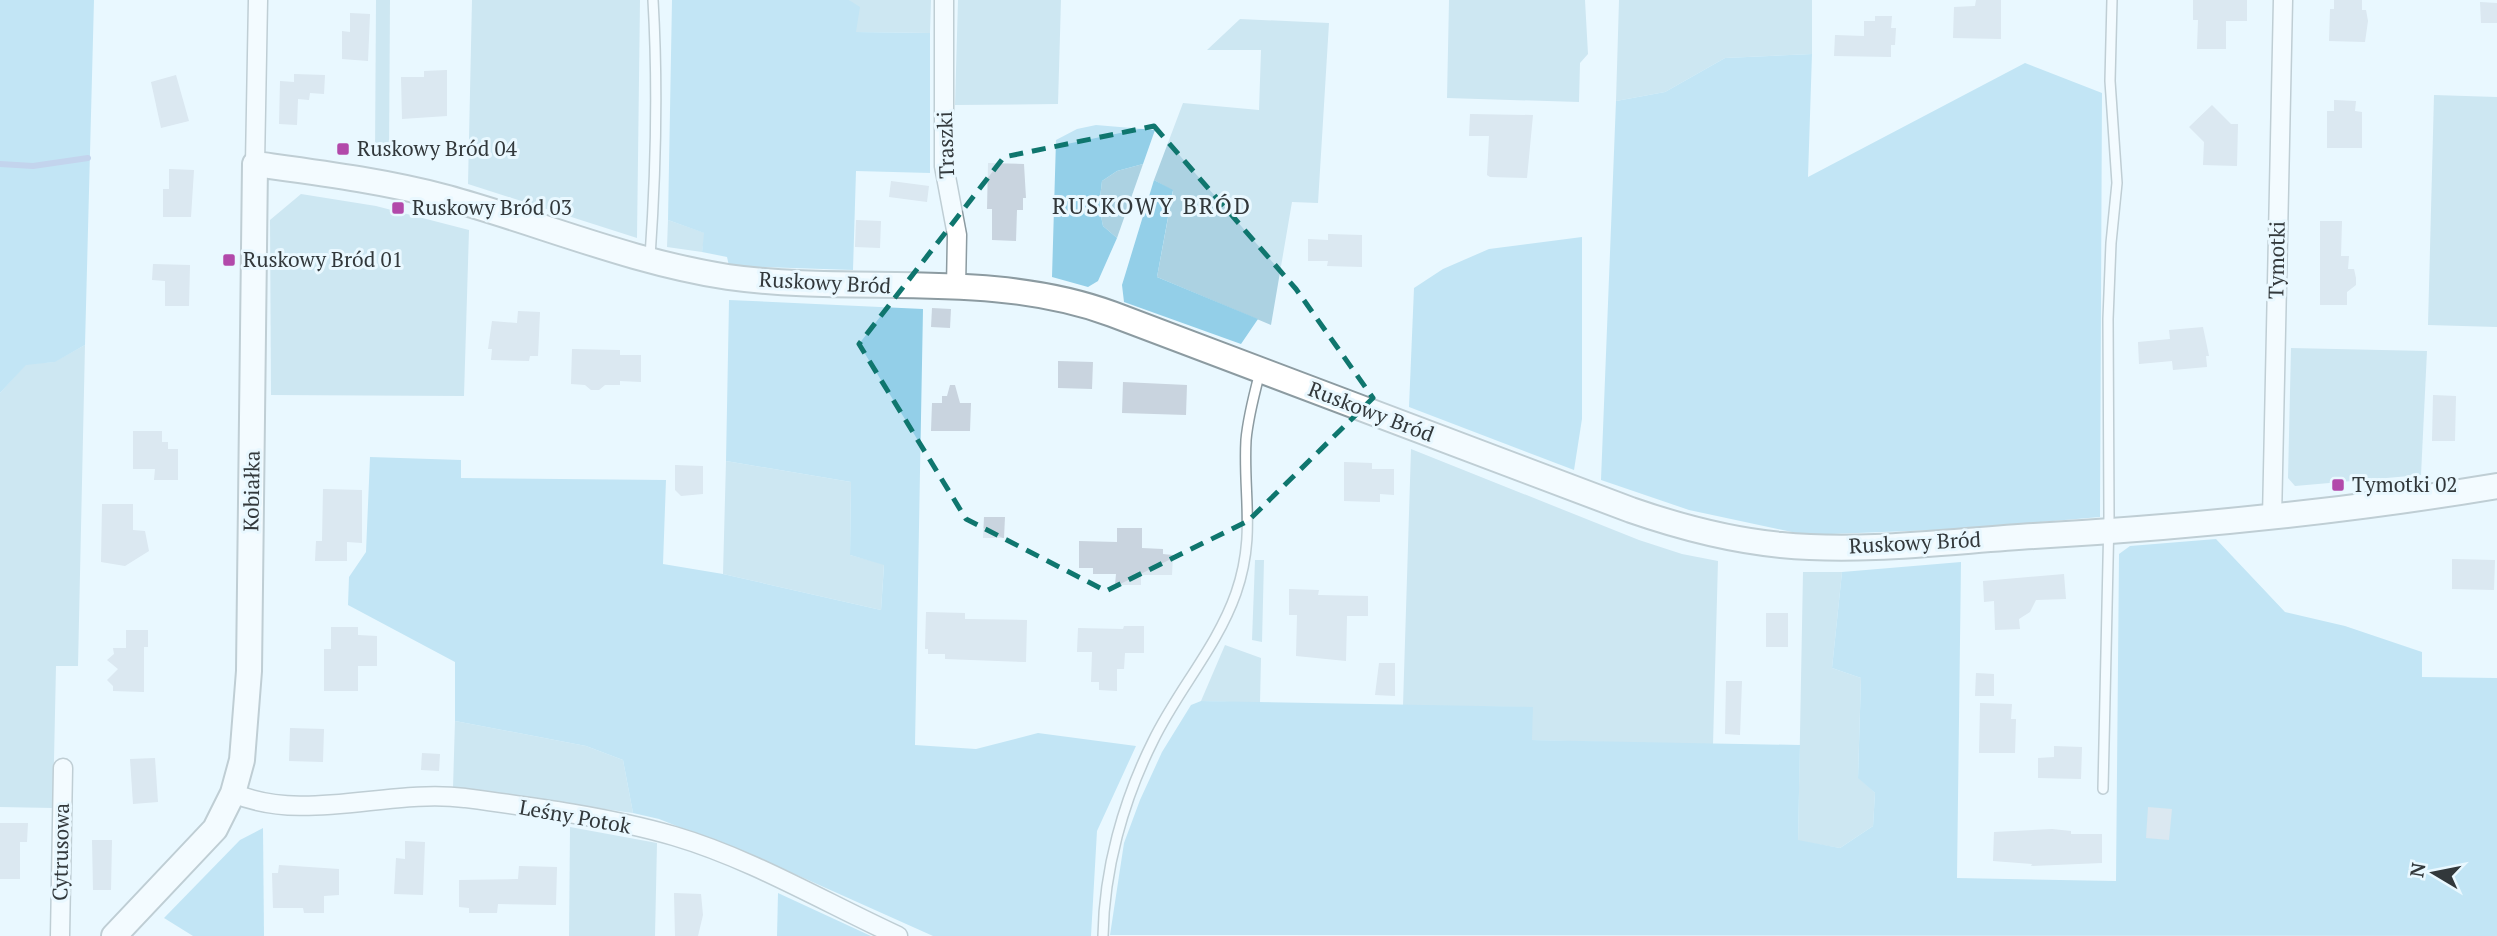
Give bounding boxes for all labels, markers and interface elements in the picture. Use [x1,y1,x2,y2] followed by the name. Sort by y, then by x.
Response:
[930,111,960,179] street label: Traszki
[357,134,518,162] place label: Ruskowy Bród 04
[335,141,351,157] marker: Ruskowy Bród 04
[1052,190,1252,221] district label: RUSKOWY BRÓD
[412,193,572,221] place label: Ruskowy Bród 03
[390,200,406,216] marker: Ruskowy Bród 03
[2261,221,2291,299] street label: Tymotki
[243,245,403,273] place label: Ruskowy Bród 01
[221,252,237,268] marker: Ruskowy Bród 01
[758,265,892,299] street label: Ruskowy Bród
[1305,374,1438,448] street label: Ruskowy Bród
[236,450,266,532] street label: Kobiałka
[2352,470,2458,498] place label: Tymotki 02
[2330,477,2346,493] marker: Tymotki 02
[1848,525,1982,559] street label: Ruskowy Bród
[517,792,633,840] street label: Leśny Potok
[45,802,75,901] street label: Cytrusowa
[2399,838,2469,908] north arrow
[2403,860,2430,879] text: N

